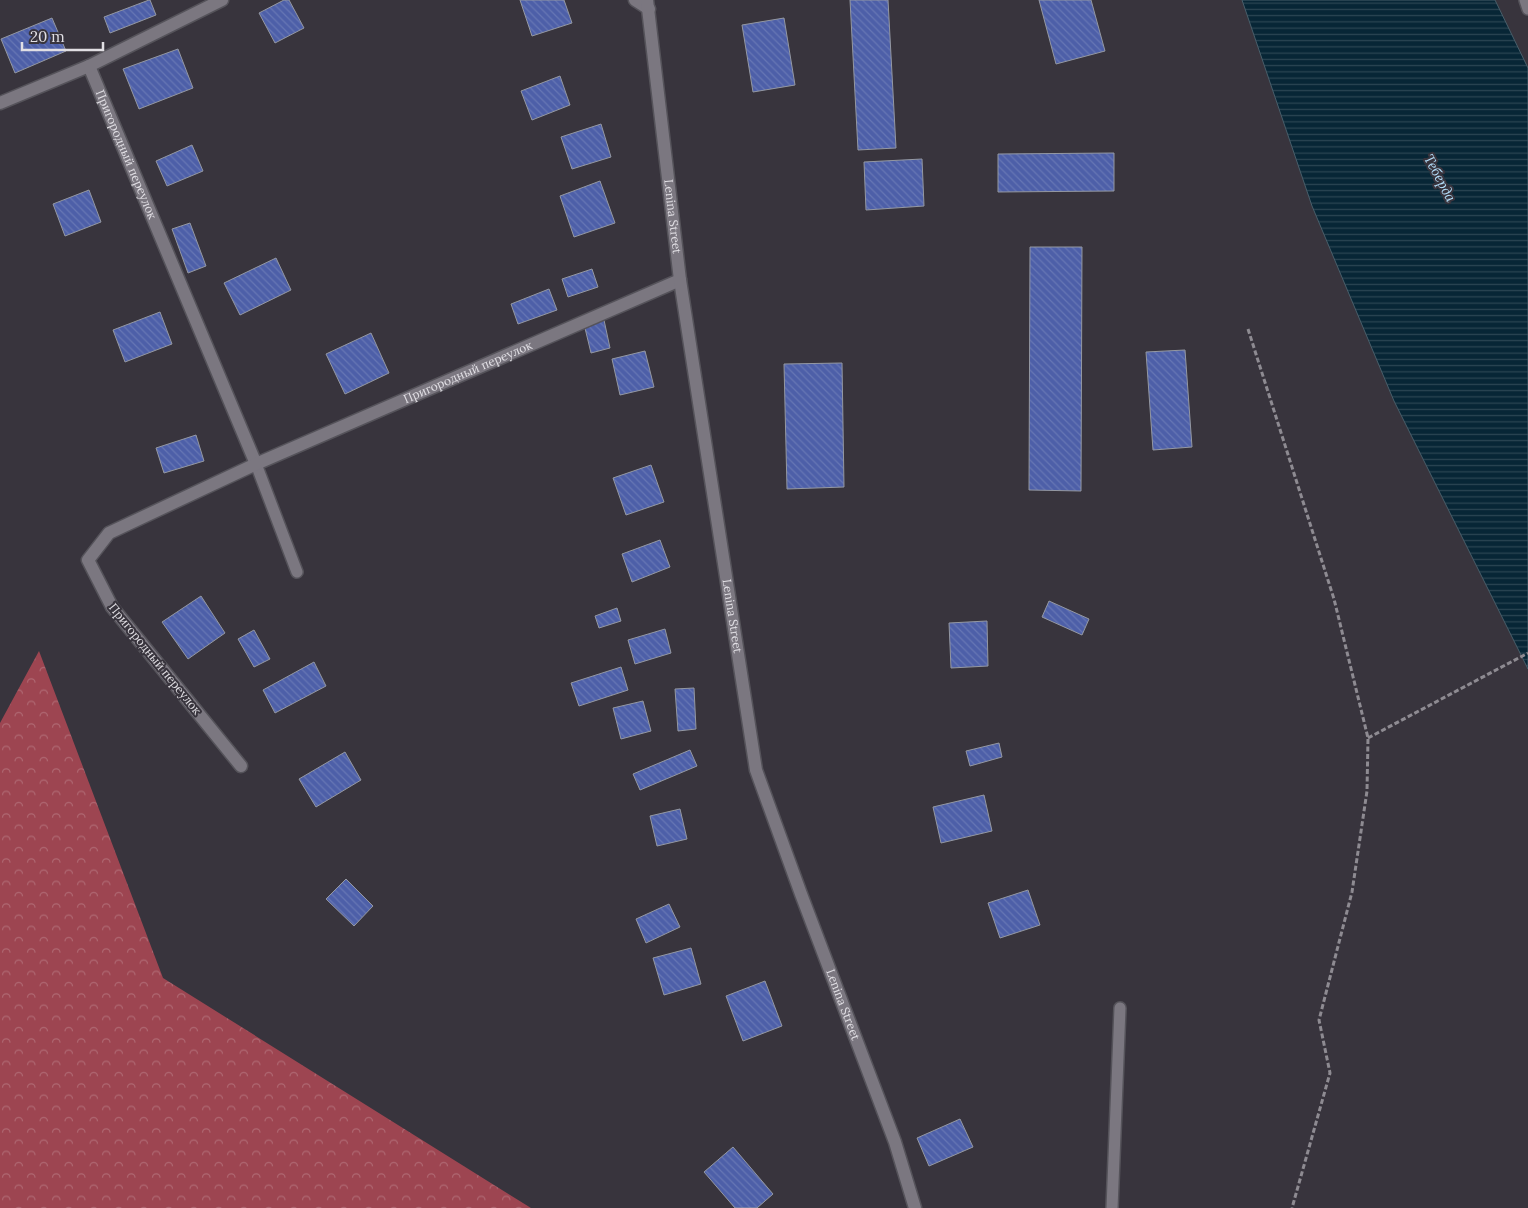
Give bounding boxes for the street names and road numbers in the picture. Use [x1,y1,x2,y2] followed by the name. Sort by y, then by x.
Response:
[93,87,161,222] street label: Пригородный переулок
[661,178,685,255] street label: Lenina Street
[401,337,535,406] street label: Пригородный переулок
[719,578,746,654] street label: Lenina Street
[106,600,205,718] street label: Пригородный переулок
[823,967,864,1042] street label: Lenina Street

